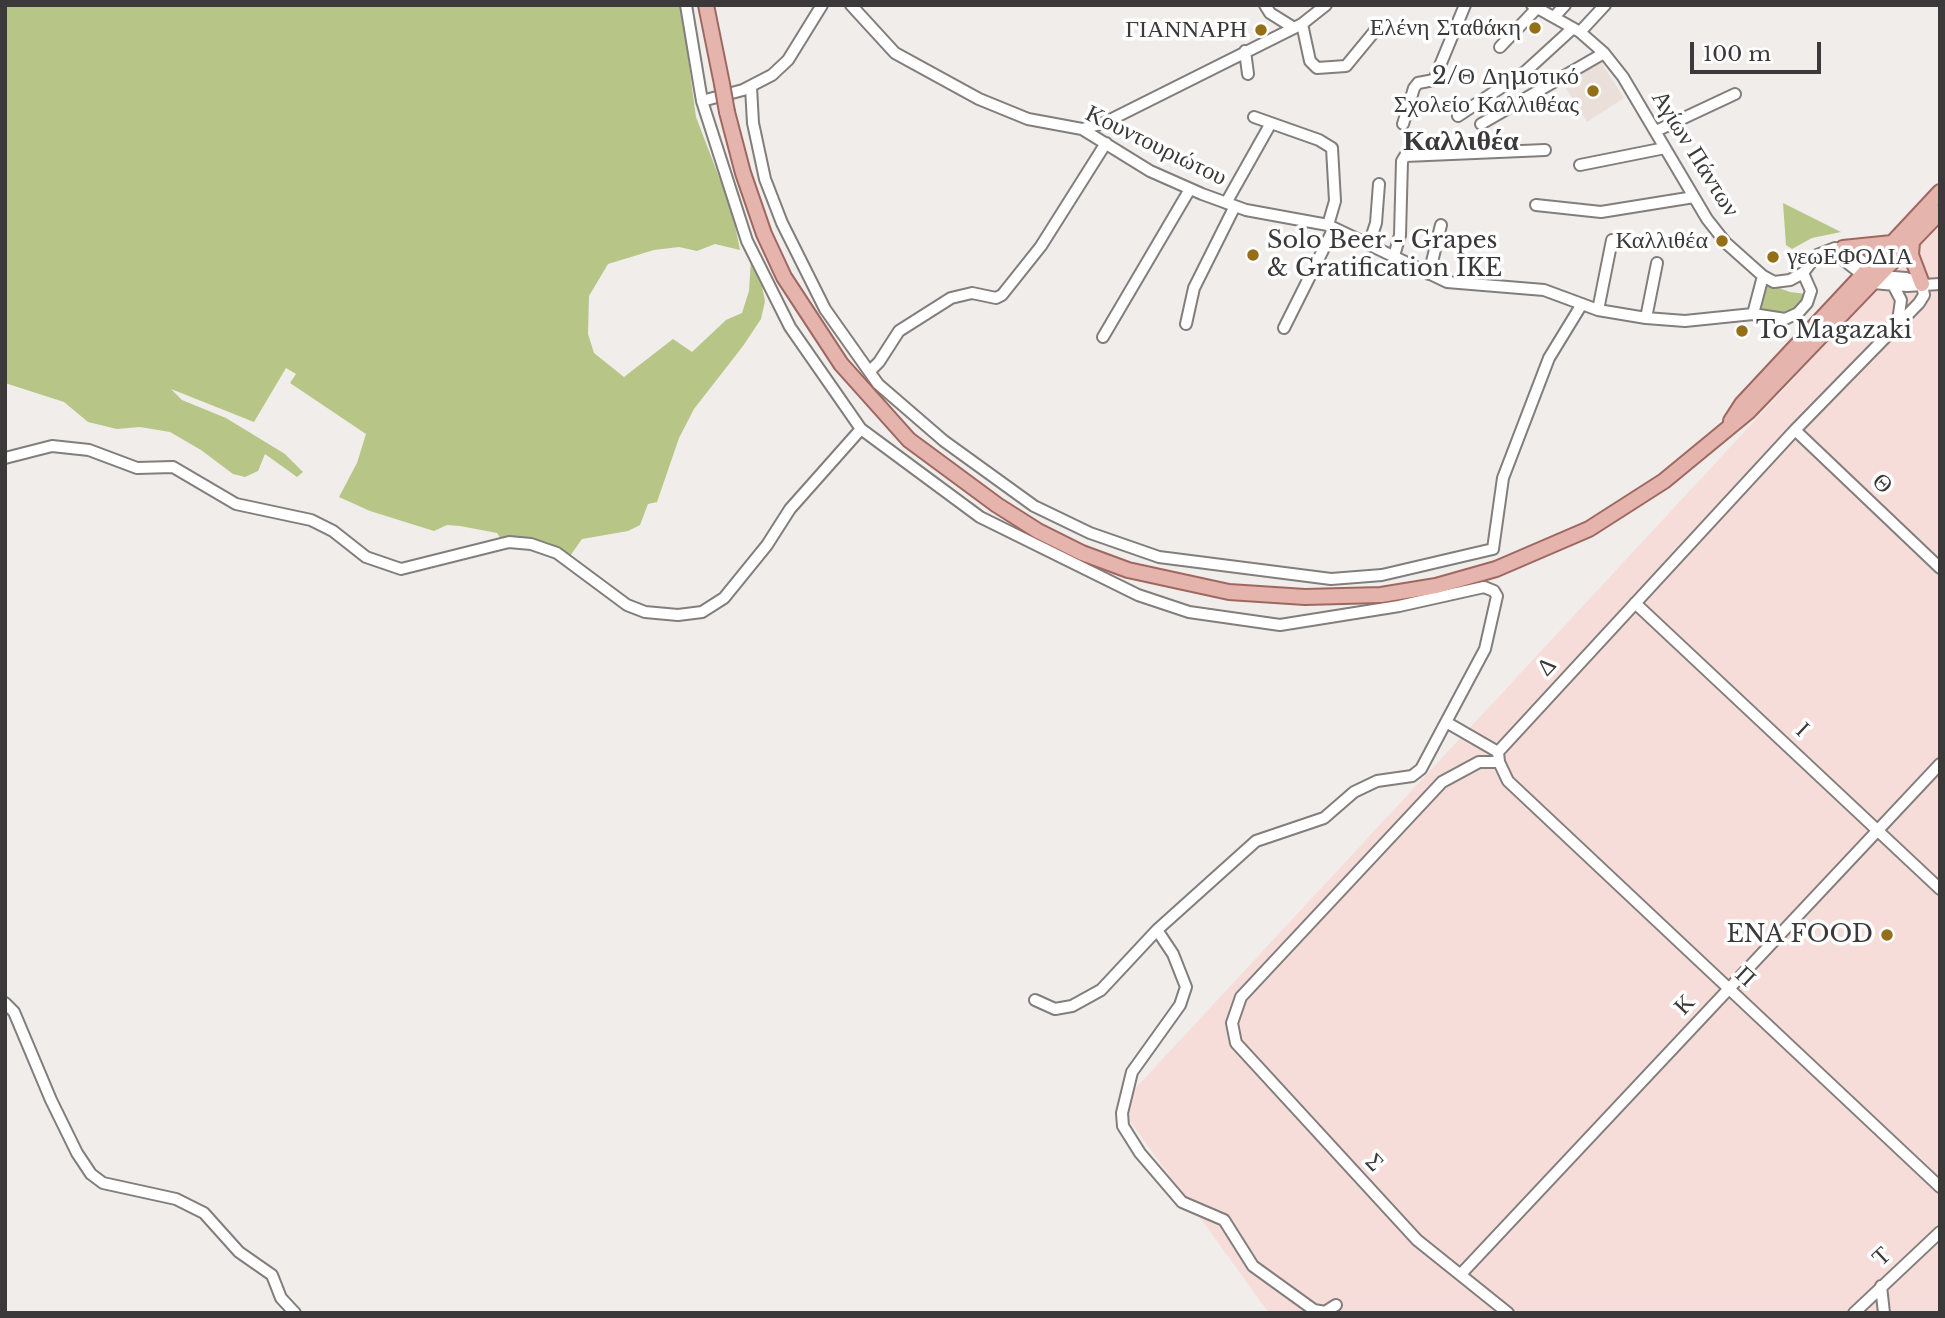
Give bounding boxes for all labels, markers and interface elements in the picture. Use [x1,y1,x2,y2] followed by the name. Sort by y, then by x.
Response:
[1370,14,1521,42] place label: Ελένη Σταθάκη
[1125,16,1247,44] place label: ΓΙΑΝΝΑΡΗ
[1527,20,1543,36] marker: Ελένη Σταθάκη
[1253,22,1269,38] marker: ΓΙΑΝΝΑΡΗ
[1693,28,1824,72] scale bar
[1703,41,1771,67] text: 100 m
[1394,63,1579,119] place label: 2/Θ Δημοτικό Σχολείο Καλλιθέας
[1585,83,1601,99] marker: 2/Θ Δημοτικό Σχολείο Καλλιθέας
[1645,86,1745,222] street label: Αγίων Πάντων
[1081,99,1231,193] street label: Κουντουριώτου
[1403,125,1519,159] district label: Καλλιθέα
[1267,227,1502,283] place label: Solo Beer - Grapes & Gratification IKE
[1615,227,1708,255] place label: Καλλιθέα
[1714,233,1730,249] marker: Καλλιθέα
[1787,243,1913,271] place label: γεωΕΦΟΔΙΑ
[1245,247,1261,263] marker: Solo Beer - Grapes & Gratification IKE
[1765,249,1781,265] marker: γεωΕΦΟΔΙΑ
[1756,317,1912,345] place label: To Magazaki
[1734,323,1750,339] marker: To Magazaki
[1866,468,1898,500] street label: Θ
[1531,652,1563,682] street label: Δ
[1789,717,1815,743] street label: Ι
[1726,921,1873,949] place label: ENA FOOD
[1879,927,1895,943] marker: ENA FOOD
[1729,961,1761,993] street label: Π
[1669,989,1701,1021] street label: Κ
[1359,1148,1389,1178] street label: Σ
[1867,1241,1897,1273] street label: Τ

